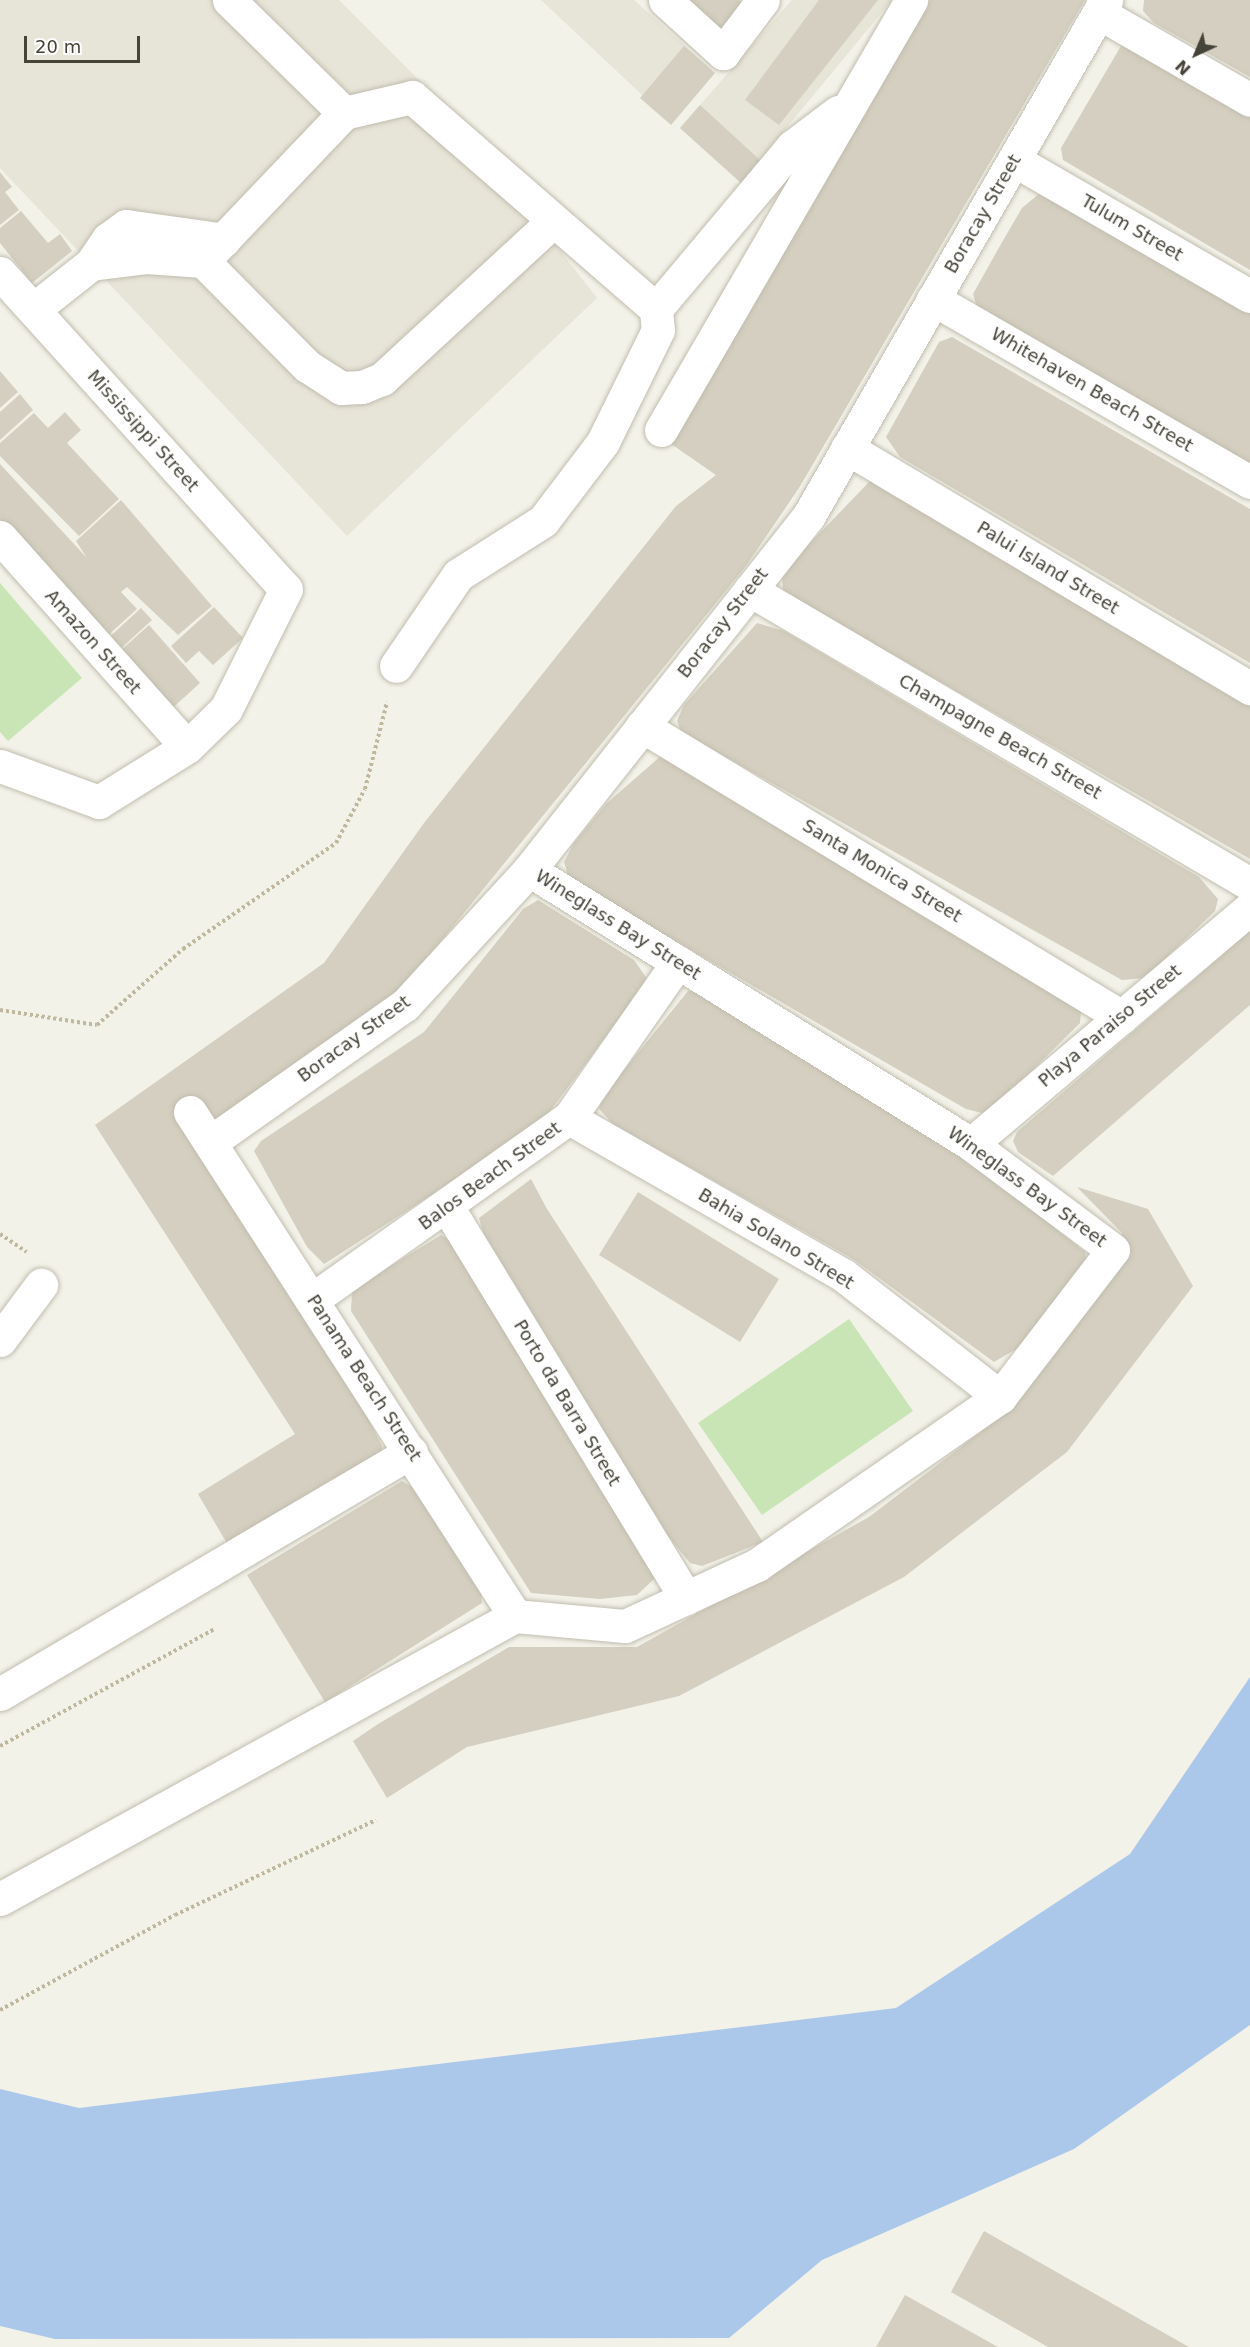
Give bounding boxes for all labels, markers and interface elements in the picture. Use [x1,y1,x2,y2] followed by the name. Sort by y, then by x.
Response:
[27,24,142,62] scale bar
[1166,24,1226,84] north arrow
[35,36,81,57] text: 20 m
[1172,56,1195,79] text: N
[940,151,1026,277] street label: Boracay Street
[1077,190,1187,266] street label: Tulum Street
[987,323,1197,457] street label: Whitehaven Beach Street
[83,366,203,496] street label: Mississippi Street
[973,517,1123,619] street label: Palui Island Street
[673,564,773,682] street label: Boracay Street
[40,585,146,699] street label: Amazon Street
[895,670,1105,804] street label: Champagne Beach Street
[798,815,966,927] street label: Santa Monica Street
[531,865,705,985] street label: Wineglass Bay Street
[1034,960,1186,1092] street label: Playa Paraiso Street
[294,991,414,1087] street label: Boracay Street
[415,1117,565,1235] street label: Balos Beach Street
[943,1122,1111,1252] street label: Wineglass Bay Street
[694,1184,858,1294] street label: Bahia Solano Street
[302,1291,426,1465] street label: Panama Beach Street
[509,1316,625,1490] street label: Porto da Barra Street

